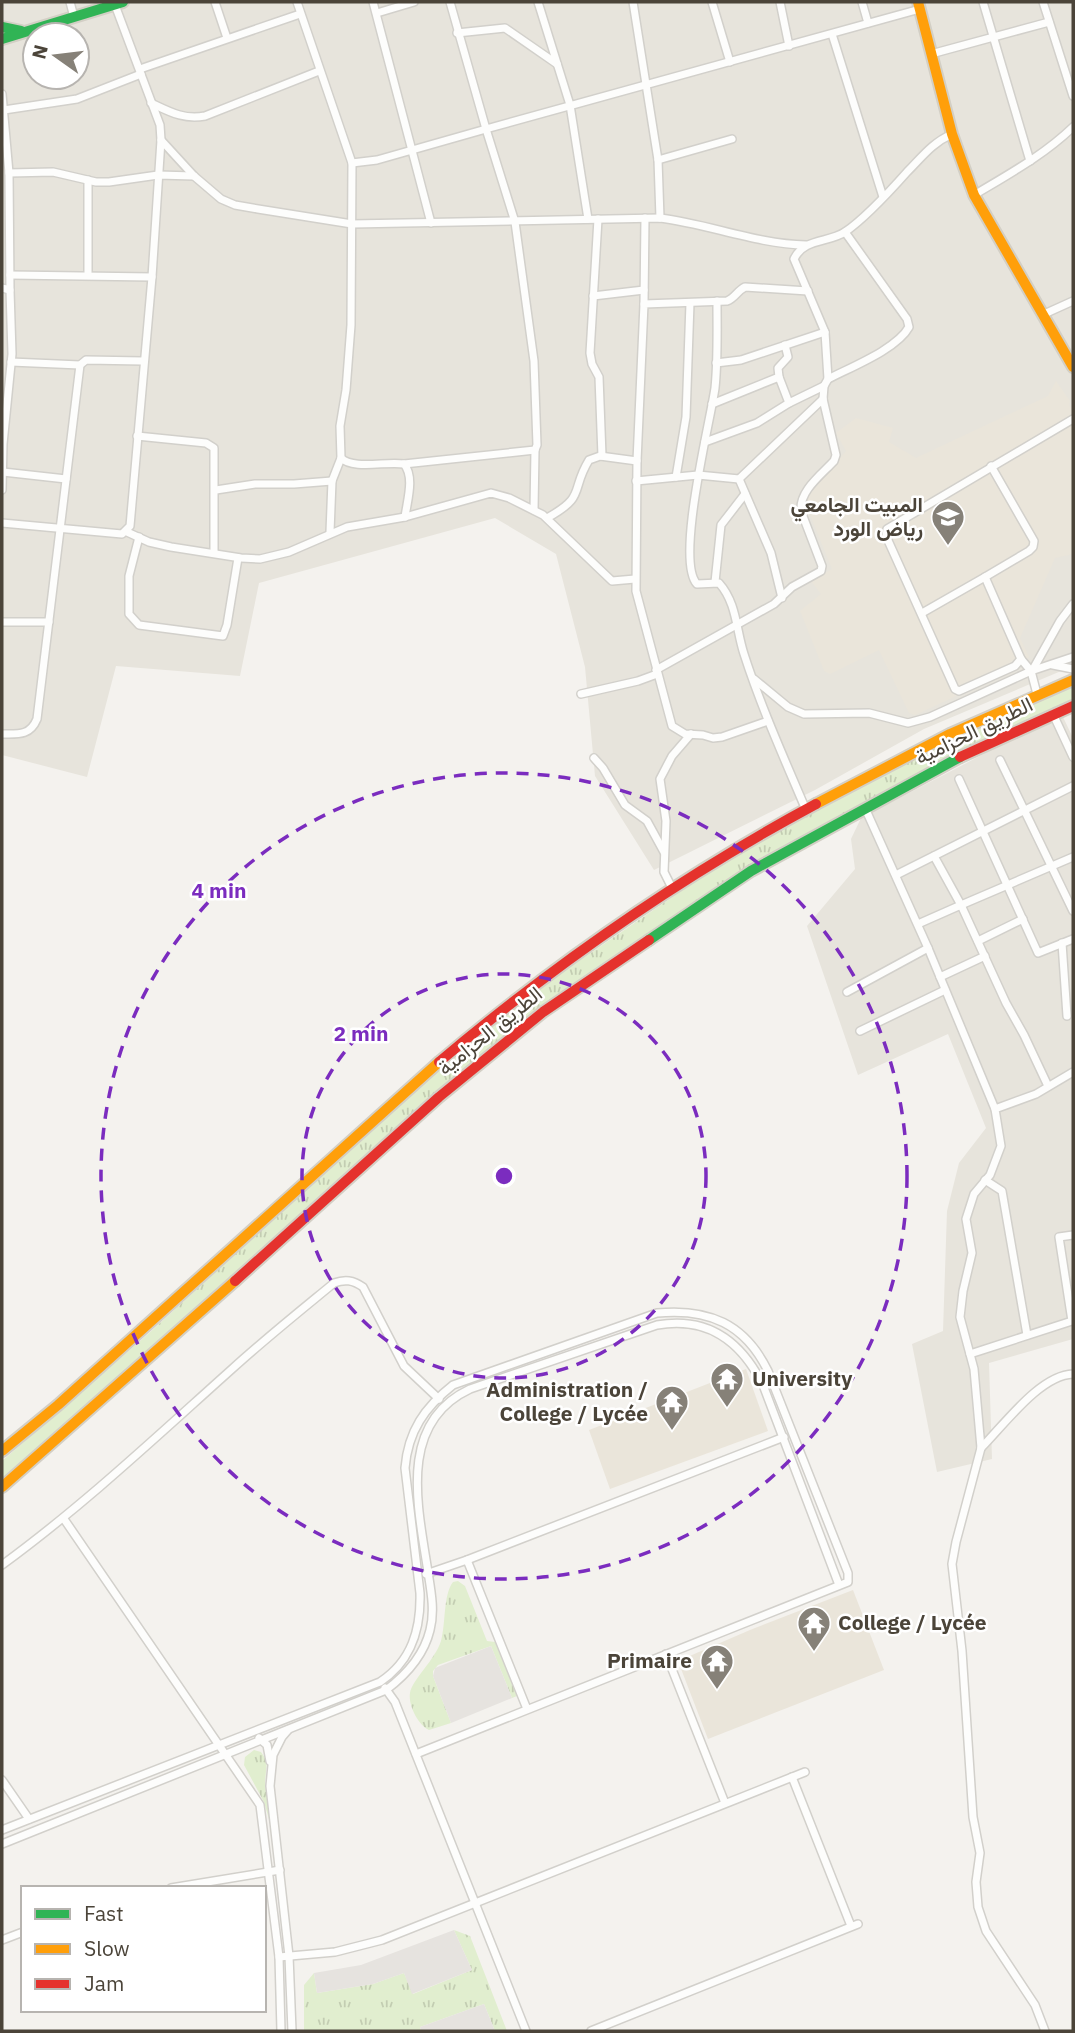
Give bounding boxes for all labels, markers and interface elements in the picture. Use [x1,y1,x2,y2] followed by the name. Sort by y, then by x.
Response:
[21,21,91,91] north arrow
[26,42,53,61] text: N
[791,490,923,542] place label: المبيت الجامعي رياض الورد
[929,498,967,547] school or university icon: المبيت الجامعي رياض الورد
[910,690,1037,771] street label: الطريق الحزامية
[192,876,246,904] text: 4 min
[431,979,548,1081] street label: الطريق الحزامية
[334,1019,388,1047] text: 2 min
[492,1164,516,1188] centre of rings
[708,1360,746,1409] temple icon: University
[752,1364,853,1392] place label: University
[486,1375,648,1427] place label: Administration / College / Lycée
[653,1383,691,1432] temple icon: Administration / College / Lycée
[795,1604,833,1653] temple icon: College / Lycée
[838,1608,987,1636] place label: College / Lycée
[698,1642,736,1691] temple icon: Primaire
[607,1646,692,1674] place label: Primaire
[21,1886,266,2012] legend
[84,1899,124,1927] text: Fast
[84,1934,130,1962] text: Slow
[84,1969,124,1997] text: Jam

